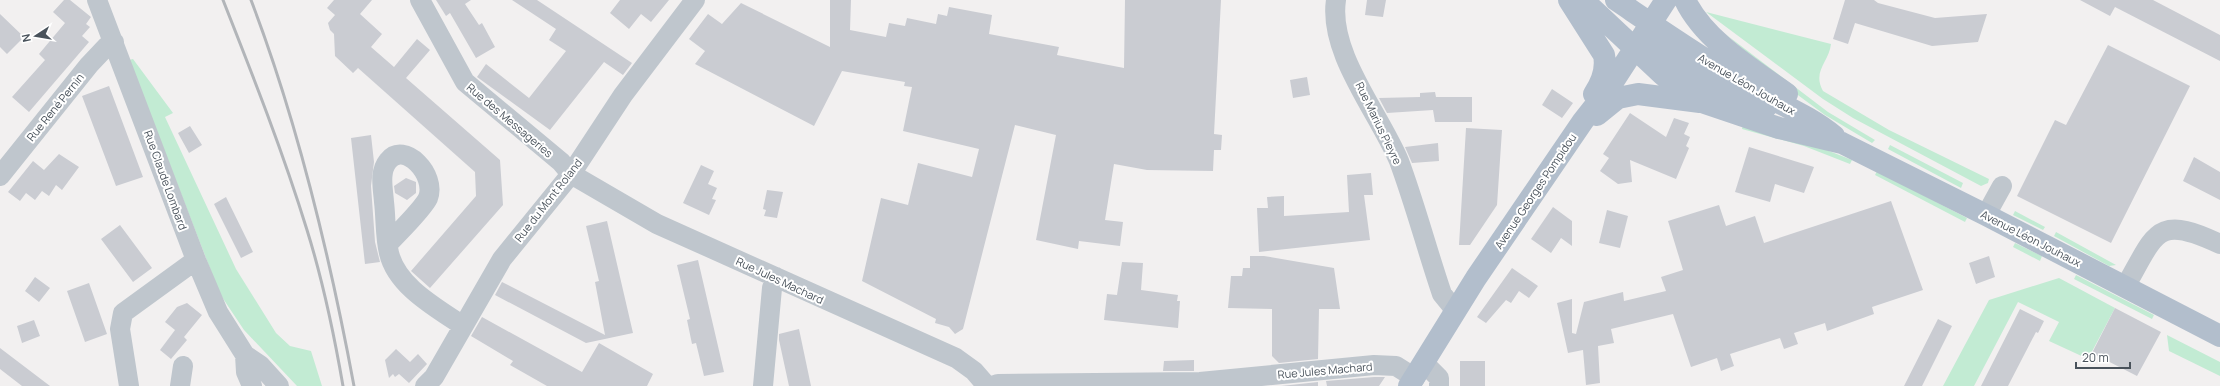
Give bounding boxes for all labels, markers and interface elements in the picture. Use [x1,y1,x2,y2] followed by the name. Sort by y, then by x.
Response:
[16,16,56,56] north arrow
[18,33,34,44] text: N
[1696,50,1799,118] street label: Avenue Léon Jouhaux
[23,70,87,144] street label: Rue René Pernin
[1353,79,1406,167] street label: Rue Marius Pieyre
[464,80,556,161] street label: Rue des Messageries
[141,128,191,232] street label: Rue Claude Lombard
[1491,130,1579,252] street label: Avenue Georges Pompidou
[511,155,585,245] street label: Rue du Mont Roland
[1978,206,2084,270] street label: Avenue Léon Jouhaux
[734,253,826,307] street label: Rue Jules Machard
[2076,344,2130,370] scale bar
[2082,349,2109,366] text: 20 m
[1277,358,1373,382] street label: Rue Jules Machard

